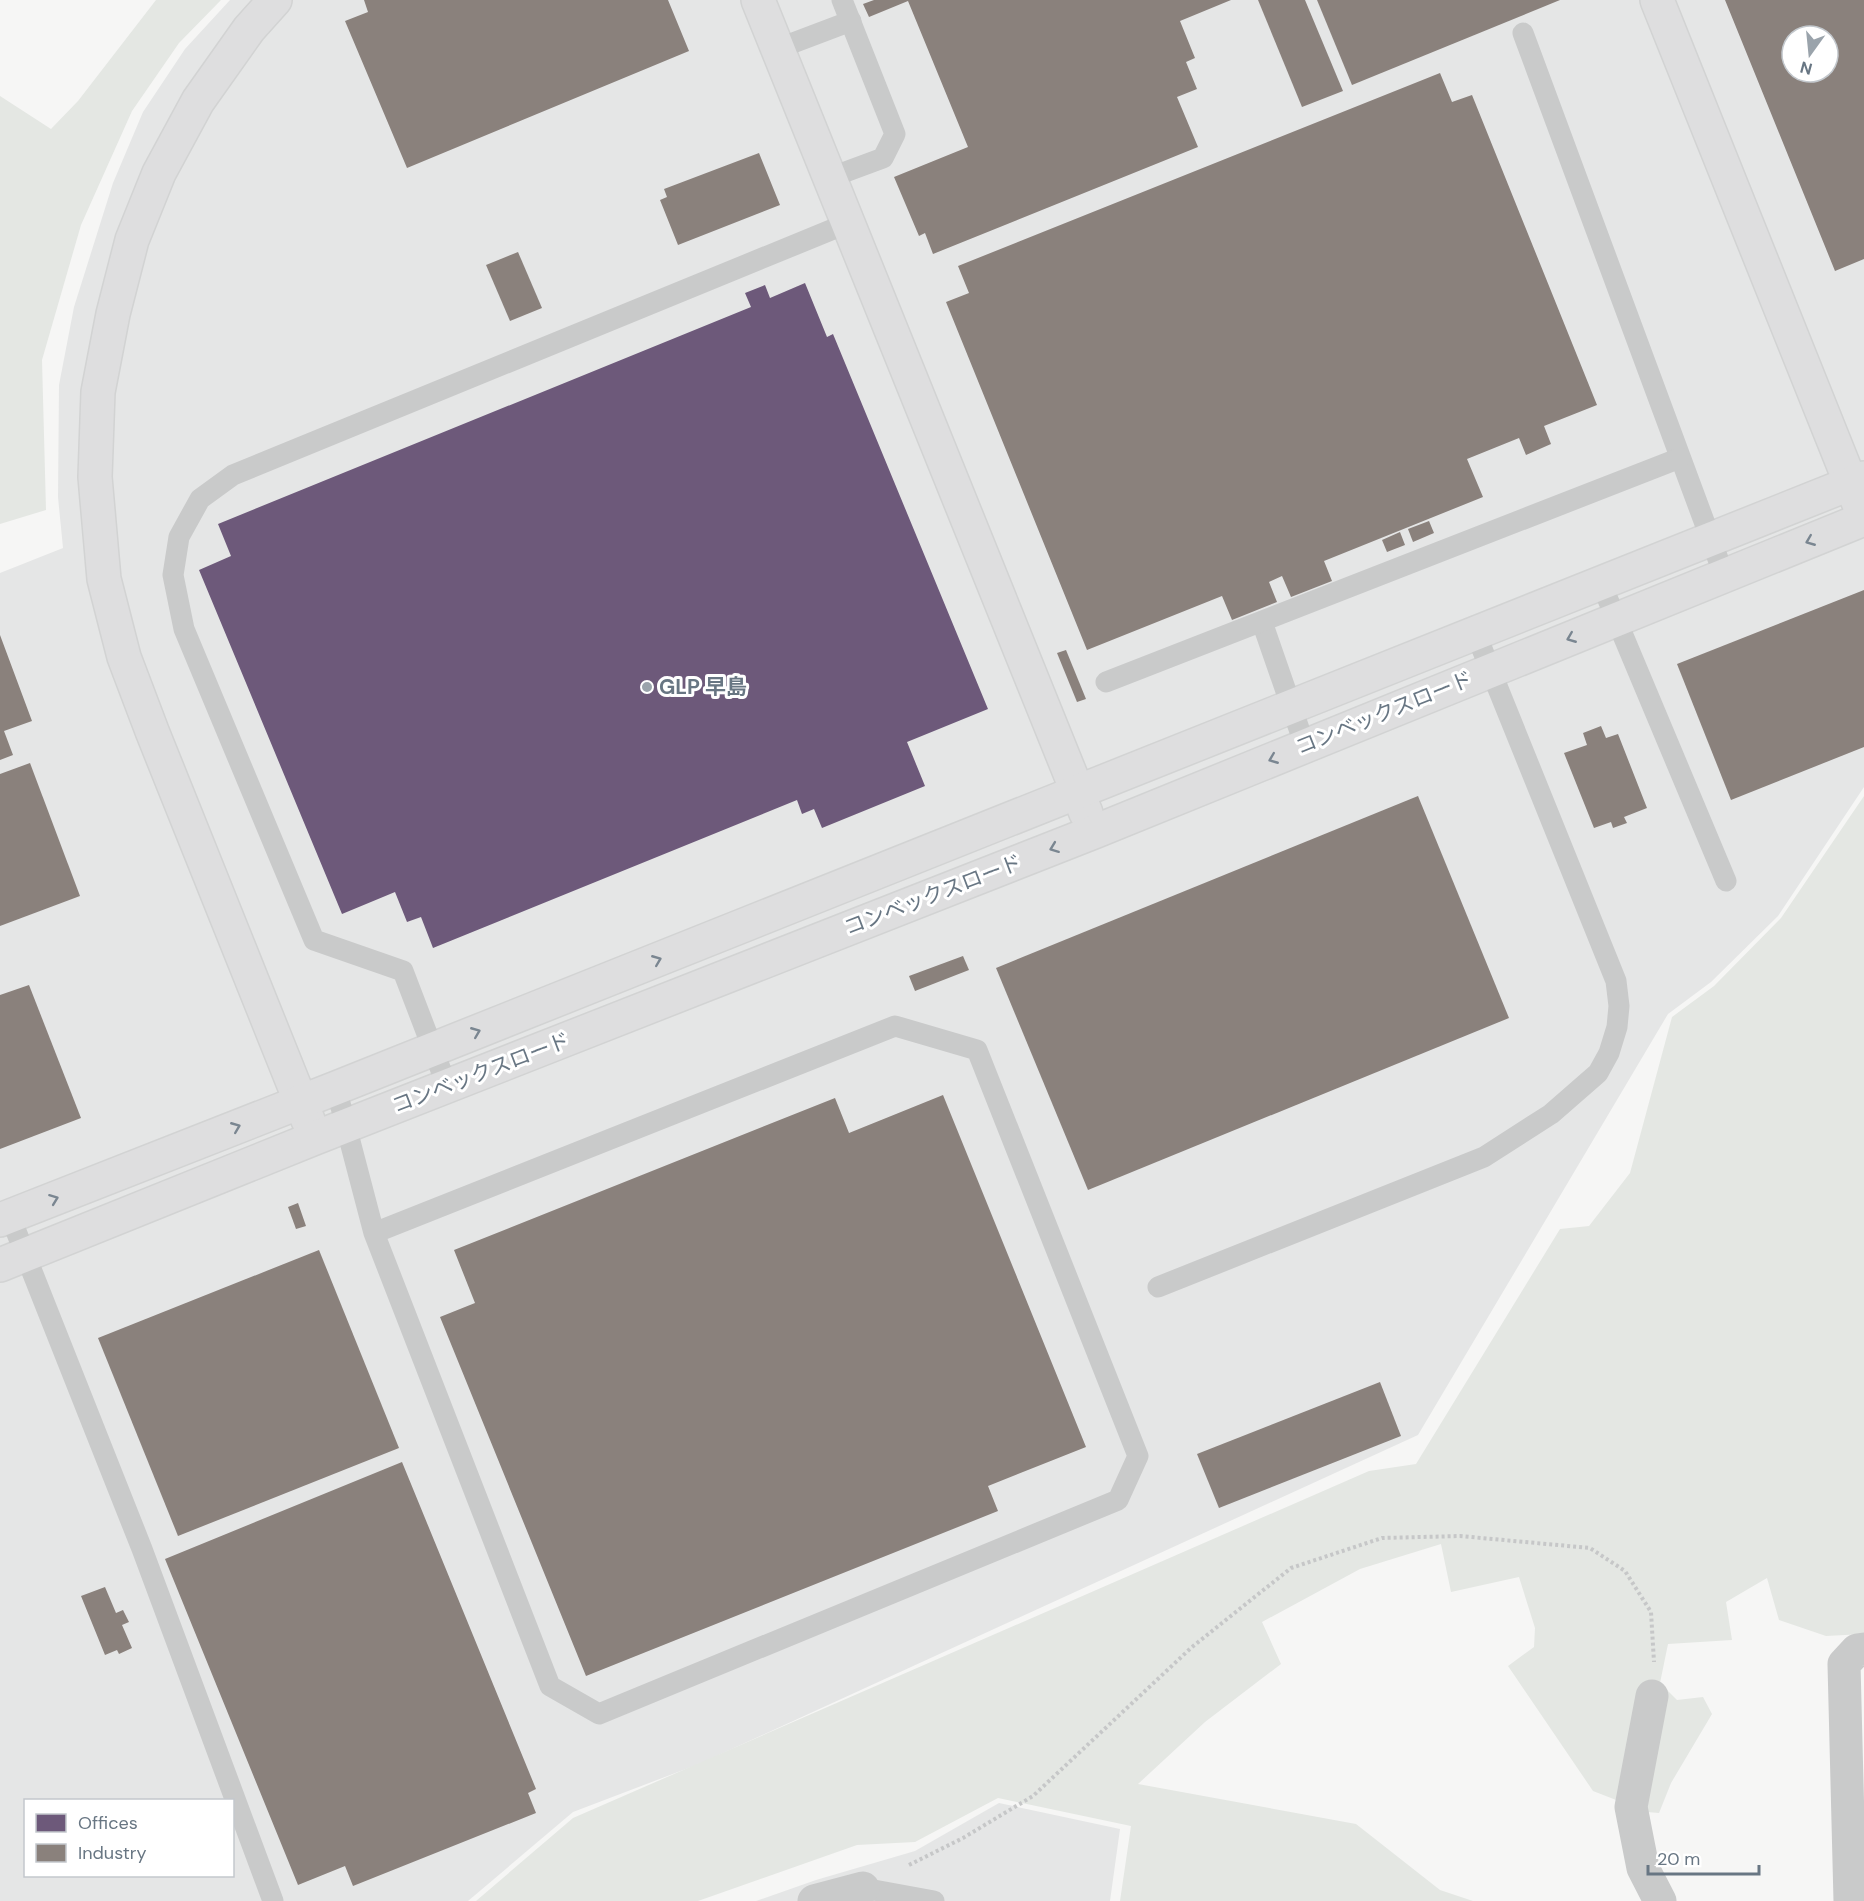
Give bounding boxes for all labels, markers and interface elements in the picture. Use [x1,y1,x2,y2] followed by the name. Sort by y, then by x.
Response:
[1780,24,1840,84] north arrow
[1798,56,1815,80] text: N
[1805,534,1816,546] one-way arrow
[1566,631,1577,643] one-way arrow
[1291,665,1477,761] street label: コンベックスロード
[659,673,747,701] place label: GLP 早島
[640,680,654,694] marker: GLP 早島
[1269,752,1280,764] one-way arrow
[1049,841,1060,853] one-way arrow
[840,848,1026,942] street label: コンベックスロード
[651,955,662,967] one-way arrow
[388,1026,574,1120] street label: コンベックスロード
[469,1027,480,1039] one-way arrow
[230,1122,241,1134] one-way arrow
[48,1194,59,1206] one-way arrow
[24,1799,234,1877] legend
[78,1811,138,1835] text: Offices
[1648,1838,1759,1876] scale bar
[78,1841,147,1865] text: Industry
[1657,1847,1700,1871] text: 20 m

